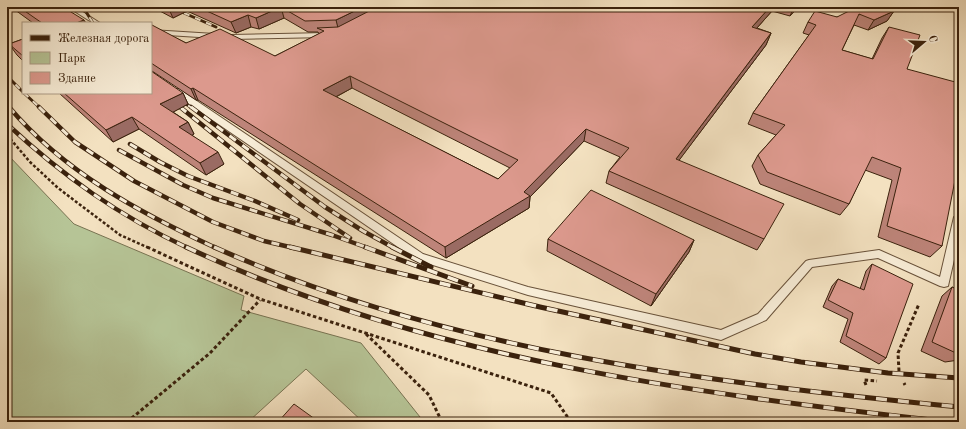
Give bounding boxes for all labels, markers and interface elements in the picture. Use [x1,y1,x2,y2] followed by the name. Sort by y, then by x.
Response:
[22,22,152,94] legend
[904,22,944,62] north arrow
[58,33,149,45] text: Железная дорога
[926,34,938,44] text: С
[58,53,86,65] text: Парк
[58,73,96,85] text: Здание

